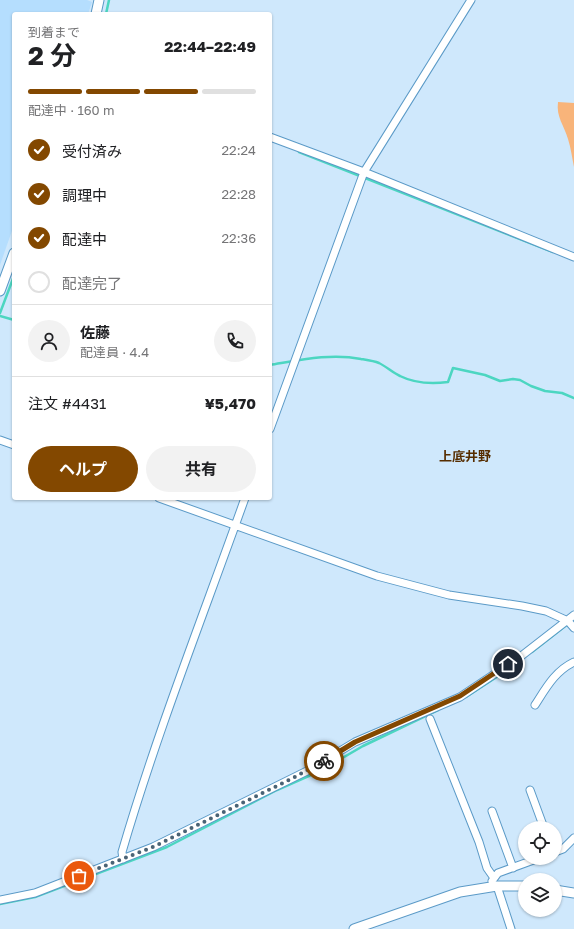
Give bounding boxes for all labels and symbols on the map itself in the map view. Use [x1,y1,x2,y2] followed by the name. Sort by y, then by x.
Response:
[439,448,491,464] district label: 上底井野
[491,647,525,681] pin
[304,741,344,781] courier
[62,859,96,893] pin

